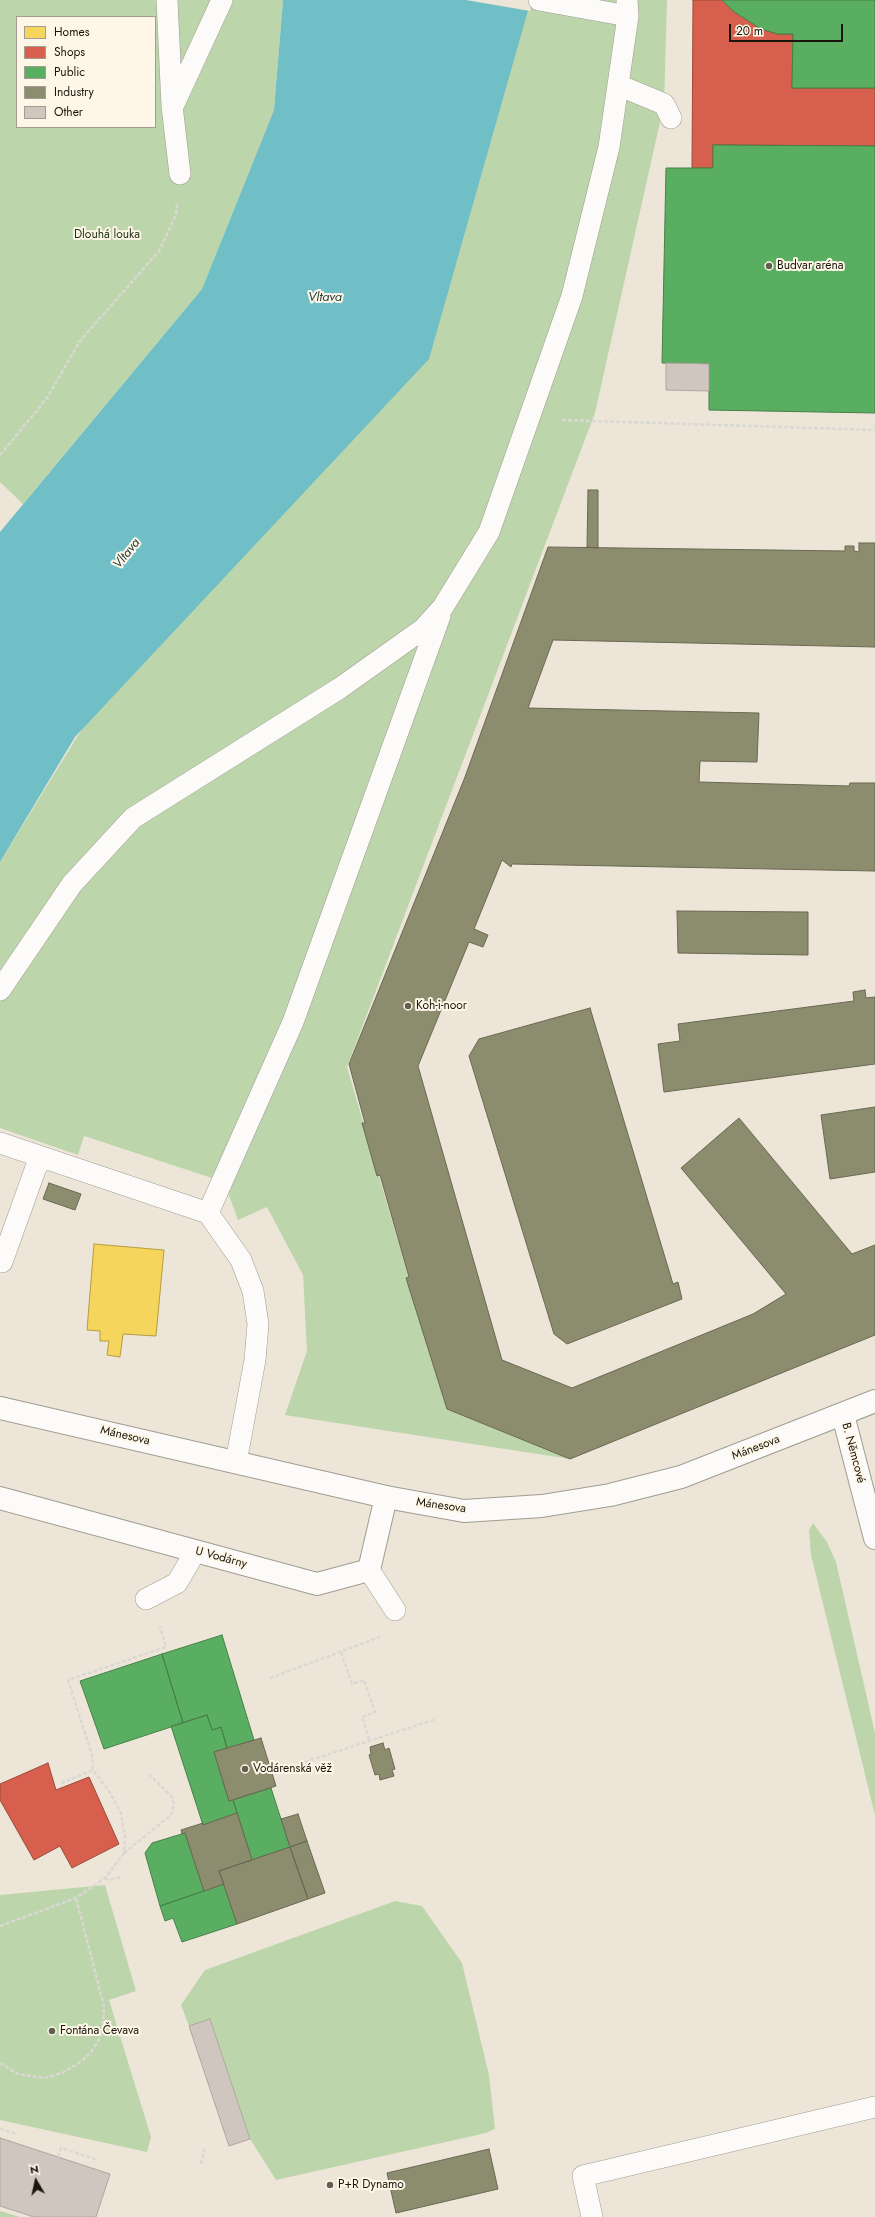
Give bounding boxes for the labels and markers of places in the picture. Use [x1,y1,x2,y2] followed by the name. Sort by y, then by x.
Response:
[777,259,844,273] place label: Budvar aréna
[764,261,774,271] marker: Budvar aréna
[416,999,467,1013] place label: Koh-i-noor
[403,1001,413,1011] marker: Koh-i-noor
[253,1762,332,1776] place label: Vodárenská věž
[240,1764,250,1774] marker: Vodárenská věž
[60,2024,139,2038] place label: Fontána Čevava
[47,2026,57,2036] marker: Fontána Čevava
[338,2178,404,2192] place label: P+R Dynamo
[325,2180,335,2190] marker: P+R Dynamo

